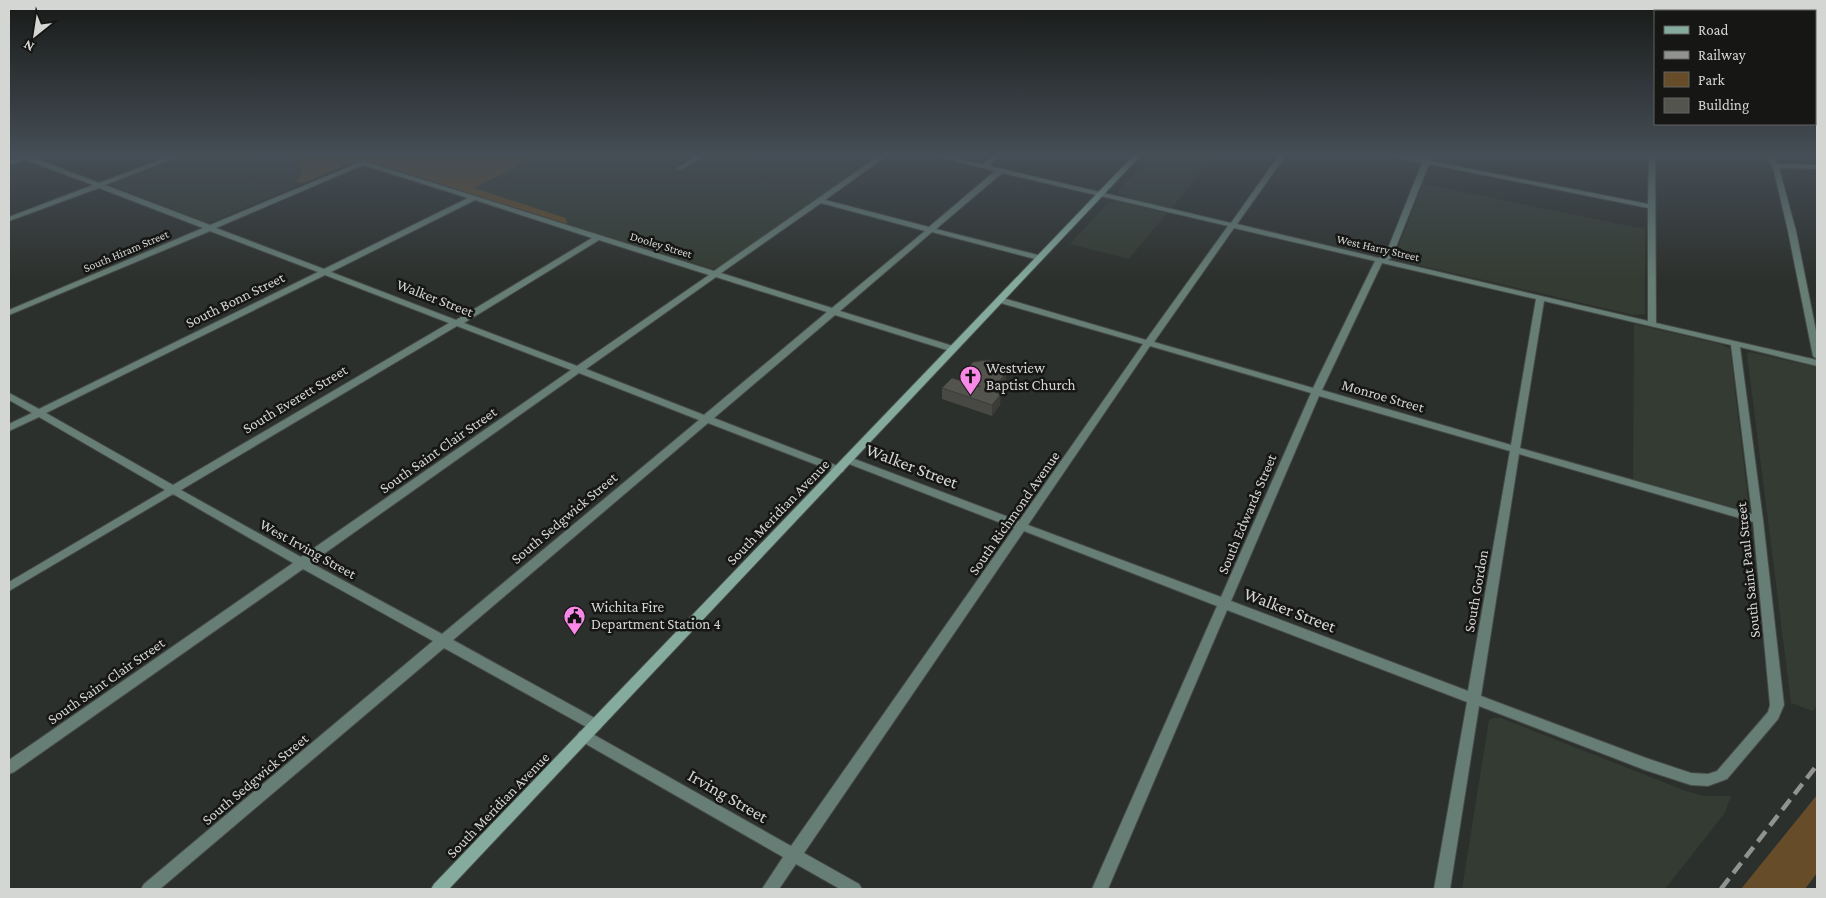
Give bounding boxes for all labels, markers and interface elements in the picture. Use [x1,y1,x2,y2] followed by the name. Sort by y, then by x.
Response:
[10,10,60,60] north arrow
[1654,10,1816,125] legend
[1698,22,1729,38] text: Road
[20,37,37,56] text: N
[1698,47,1746,64] text: Railway
[1698,72,1725,88] text: Park
[1698,97,1749,114] text: Building
[81,226,172,275] street label: South Hiram Street
[628,229,695,261] street label: Dooley Street
[1335,232,1422,265] street label: West Harry Street
[183,269,288,331] street label: South Bonn Street
[394,276,477,320] street label: Walker Street
[986,360,1076,394] place label: Westview Baptist Church
[240,361,351,436] street label: South Everett Street
[958,365,982,396] church icon: Westview Baptist Church
[1340,377,1427,416] street label: Monroe Street
[377,403,500,496] street label: South Saint Clair Street
[863,439,962,493] street label: Walker Street
[965,448,1063,578] street label: South Richmond Avenue
[1214,451,1280,576] street label: South Edwards Street
[723,456,833,568] street label: South Meridian Avenue
[508,468,622,568] street label: South Sedgwick Street
[1733,500,1763,639] street label: South Saint Paul Street
[257,516,360,583] street label: West Irving Street
[1461,548,1491,634] street label: South Gordon
[1241,583,1340,637] street label: Walker Street
[591,599,721,633] place label: Wichita Fire Department Station 4
[563,604,587,635] public building icon: Wichita Fire Department Station 4
[45,634,168,727] street label: South Saint Clair Street
[199,729,313,829] street label: South Sedgwick Street
[443,749,553,861] street label: South Meridian Avenue
[685,765,772,827] street label: Irving Street

